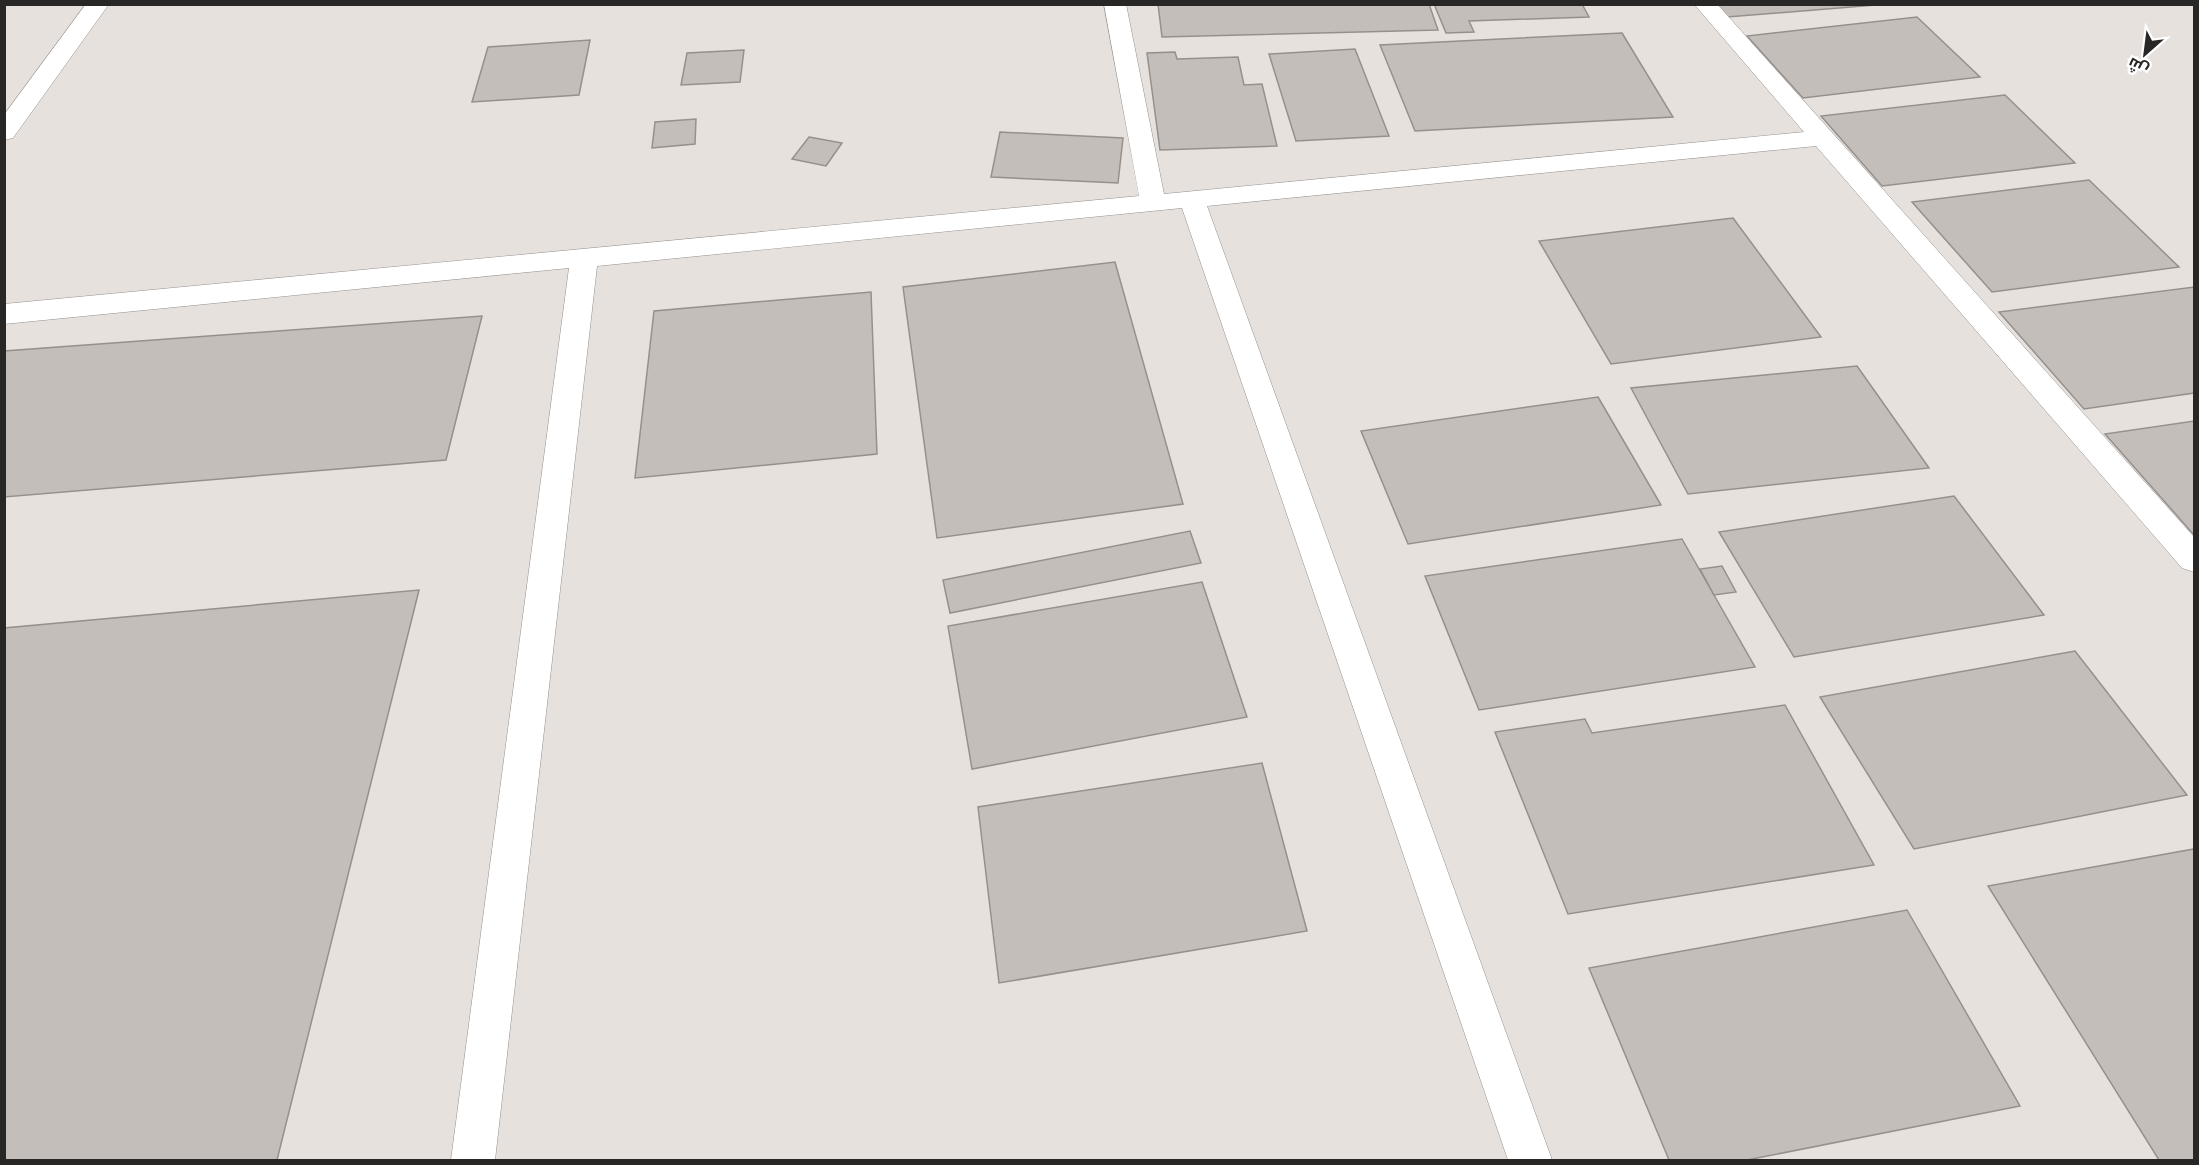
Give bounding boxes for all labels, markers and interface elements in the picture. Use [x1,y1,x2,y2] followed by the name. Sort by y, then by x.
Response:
[2115,24,2175,84] north arrow
[2124,52,2153,81] text: ش

